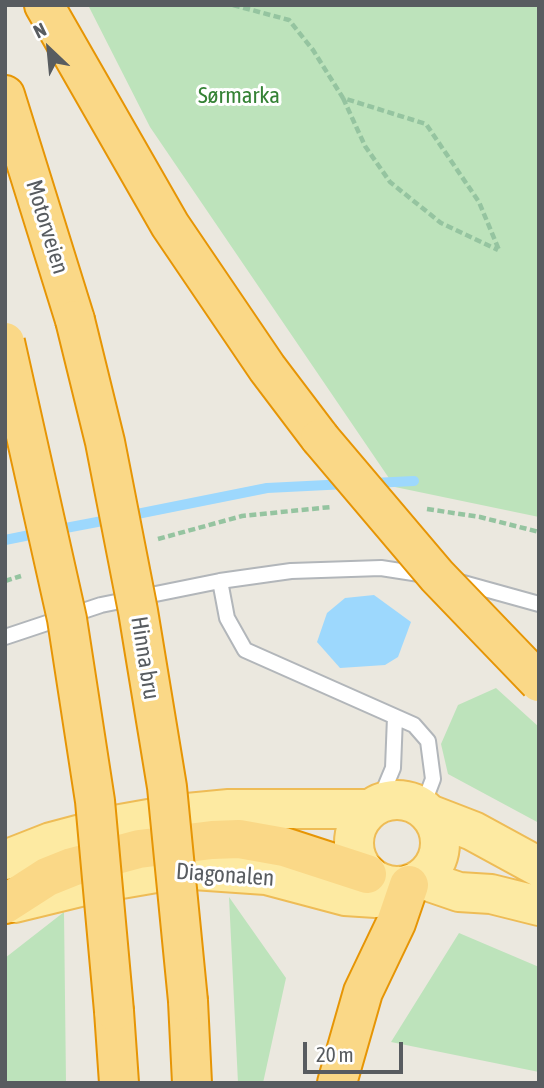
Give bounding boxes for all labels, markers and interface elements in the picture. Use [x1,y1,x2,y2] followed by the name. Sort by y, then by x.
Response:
[14,14,84,84] north arrow
[30,18,50,42] text: N
[198,82,280,110] park label: Sørmarka
[20,177,74,277] street label: Motorveien
[125,615,165,701] street label: Hinna bru
[175,858,275,892] street label: Diagonalen
[306,1028,406,1072] scale bar
[316,1042,354,1066] text: 20 m

